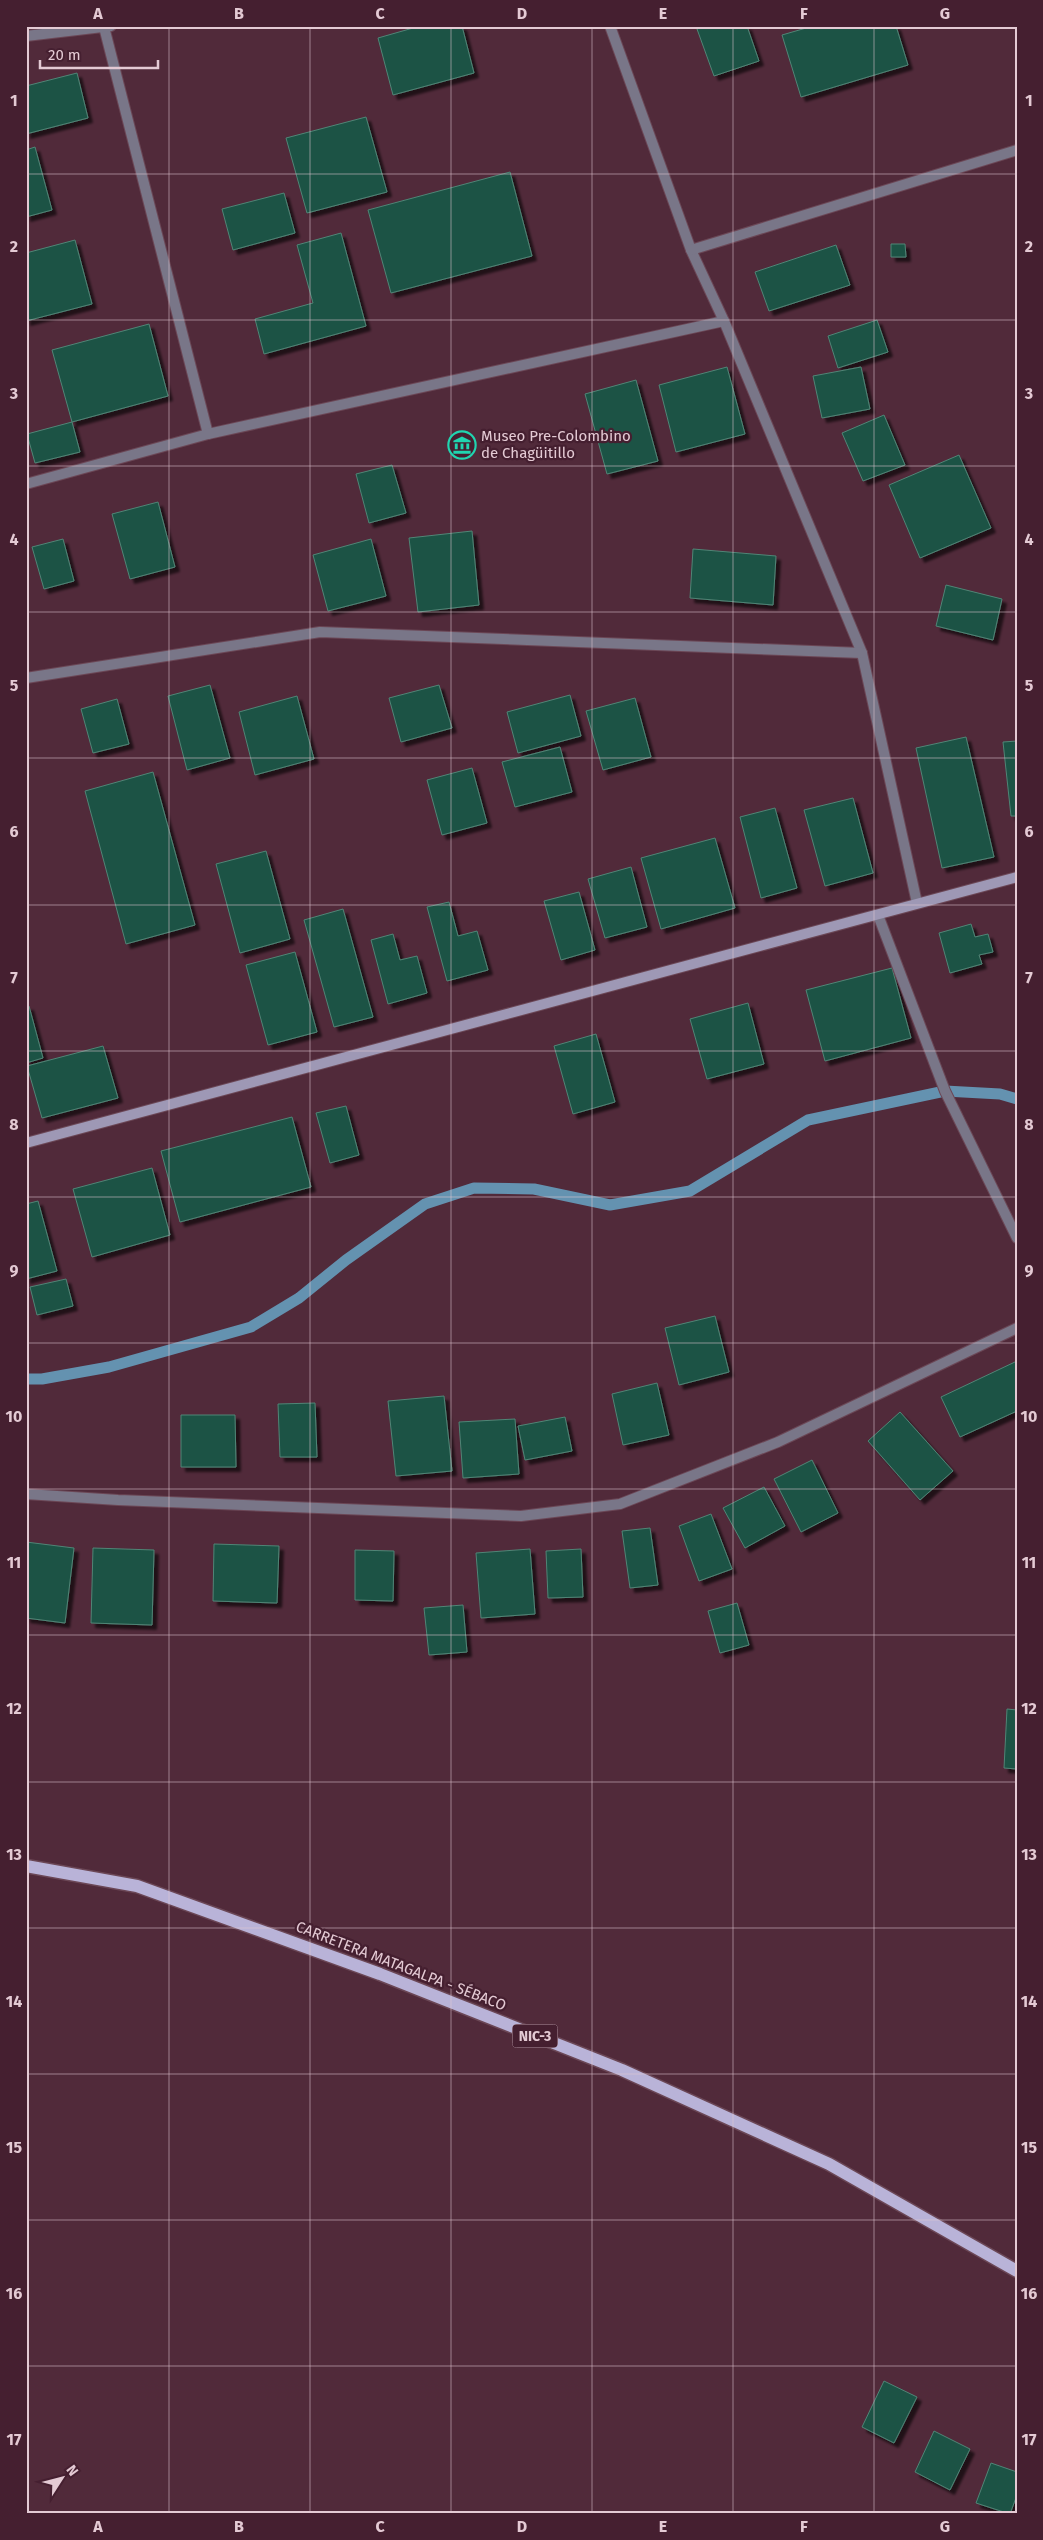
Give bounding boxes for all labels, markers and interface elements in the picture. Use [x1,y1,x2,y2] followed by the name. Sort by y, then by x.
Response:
[92,4,103,23] text: A
[234,4,244,23] text: B
[375,4,385,23] text: C
[517,4,527,23] text: D
[659,4,667,23] text: E
[800,4,808,23] text: F
[940,4,950,23] text: G
[40,38,158,70] scale bar
[48,46,81,64] text: 20 m
[10,91,18,110] text: 1
[1025,91,1033,110] text: 1
[10,237,18,256] text: 2
[1025,237,1033,256] text: 2
[9,384,18,403] text: 3
[1024,384,1033,403] text: 3
[481,427,631,462] place label: Museo Pre-Colombino de Chagüitillo
[447,430,477,460] museum icon: Museo Pre-Colombino de Chagüitillo
[9,530,19,549] text: 4
[1024,530,1034,549] text: 4
[10,676,19,695] text: 5
[1025,676,1034,695] text: 5
[9,822,19,841] text: 6
[1024,822,1034,841] text: 6
[10,968,18,987] text: 7
[1025,968,1033,987] text: 7
[9,1115,19,1134] text: 8
[1024,1115,1034,1134] text: 8
[10,1261,19,1280] text: 9
[1025,1261,1034,1280] text: 9
[6,1407,22,1426] text: 10
[1021,1407,1037,1426] text: 10
[7,1553,21,1572] text: 11
[1022,1553,1036,1572] text: 11
[6,1699,22,1718] text: 12
[1021,1699,1037,1718] text: 12
[6,1845,22,1864] text: 13
[1021,1845,1037,1864] text: 13
[293,1918,509,2014] street label: CARRETERA MATAGALPA - SÉBACO
[6,1992,22,2011] text: 14
[1021,1992,1037,2011] text: 14
[512,2024,558,2048] road number: NIC-3
[6,2138,22,2157] text: 15
[1021,2138,1037,2157] text: 15
[6,2284,22,2303] text: 16
[1021,2284,1037,2303] text: 16
[7,2430,22,2449] text: 17
[1022,2430,1037,2449] text: 17
[38,2452,88,2502] north arrow
[63,2462,82,2479] text: N
[92,2517,103,2536] text: A
[234,2517,244,2536] text: B
[375,2517,385,2536] text: C
[517,2517,527,2536] text: D
[659,2517,667,2536] text: E
[800,2517,808,2536] text: F
[940,2517,950,2536] text: G

